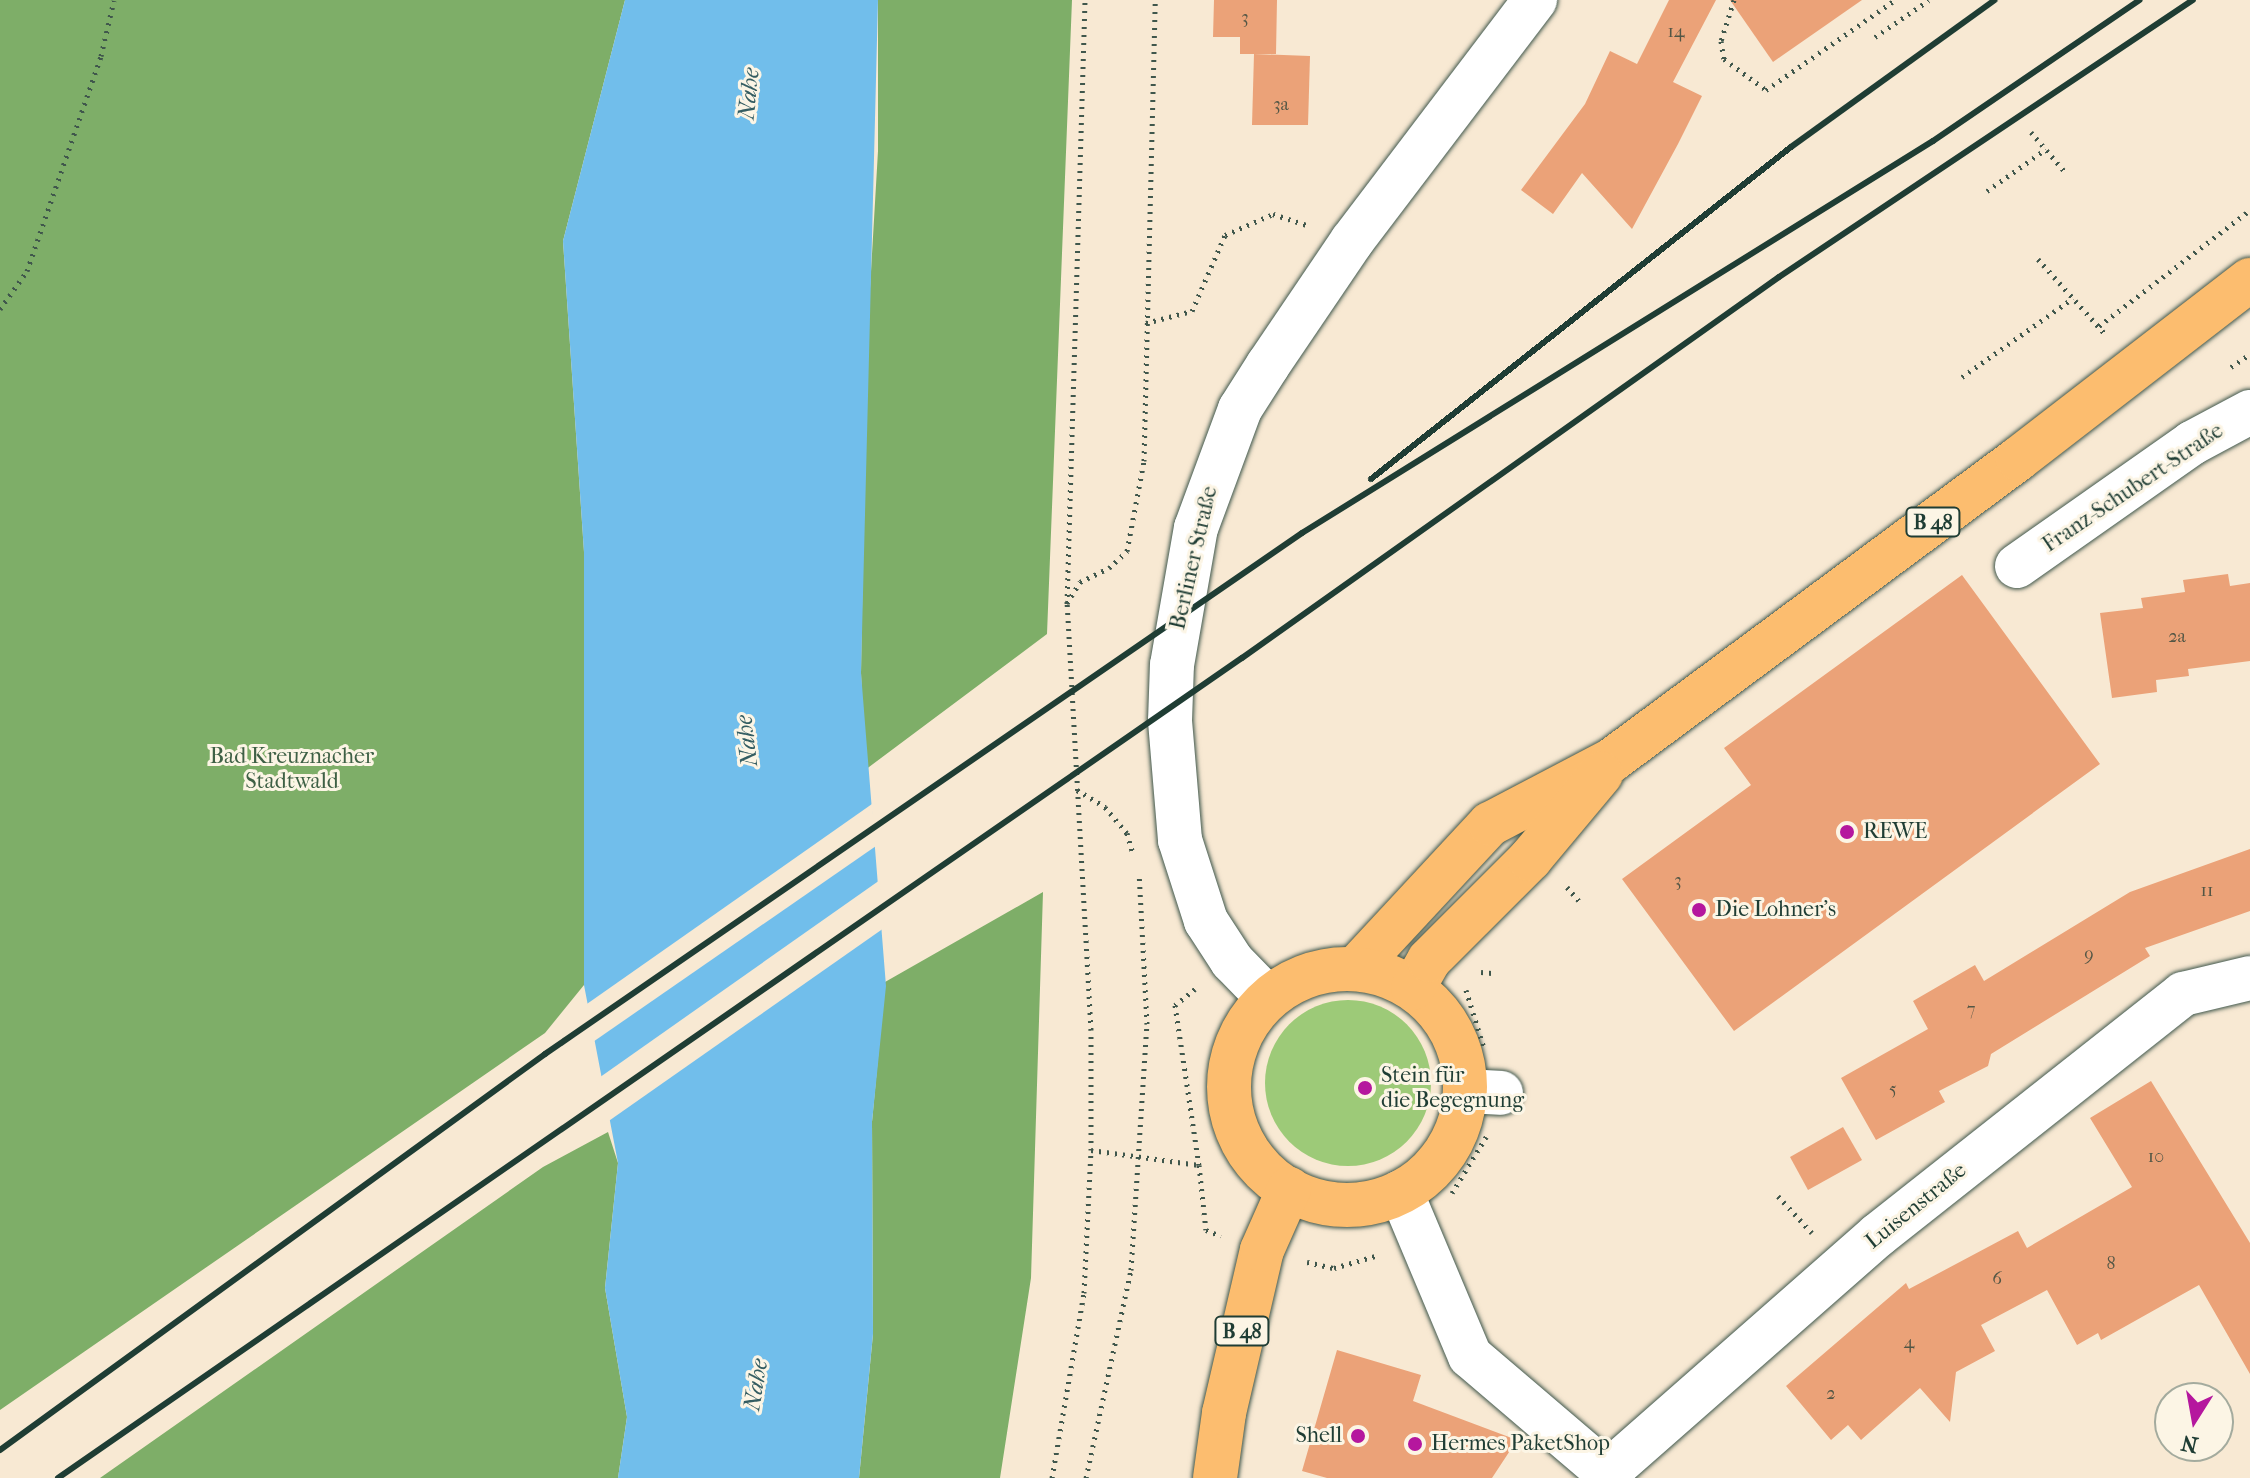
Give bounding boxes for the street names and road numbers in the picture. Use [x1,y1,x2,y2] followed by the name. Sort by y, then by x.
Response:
[2038,418,2228,558] street label: Franz-Schubert-Straße
[1165,484,1223,632] street label: Berliner Straße
[1905,506,1961,538] road number: B 48
[1860,1157,1972,1255] street label: Luisenstraße
[1214,1315,1270,1347] road number: B 48

